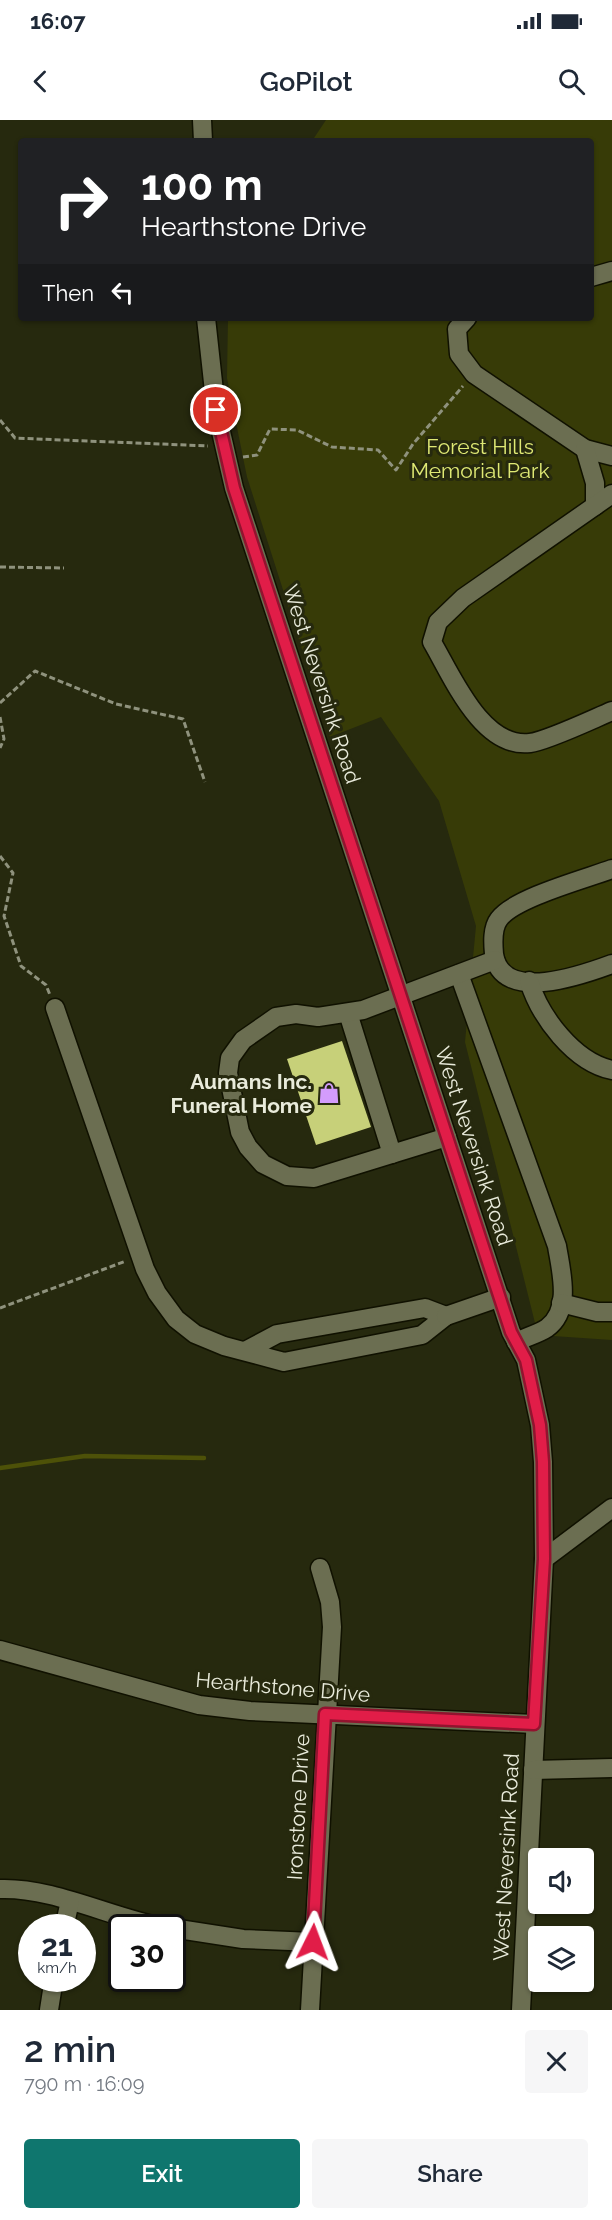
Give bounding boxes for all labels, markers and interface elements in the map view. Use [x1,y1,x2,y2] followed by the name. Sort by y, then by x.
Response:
[30,8,86,34] text: 16:07
[24,65,57,98] icon: back
[555,65,588,98] icon: search
[260,66,352,97] text: GoPilot
[141,161,263,210] text: 100 m
[42,162,120,240] icon: right
[141,211,366,242] text: Hearthstone Drive
[106,276,139,309] icon: left
[42,280,94,306] text: Then
[190,384,241,435] pin
[199,393,232,426] icon: arrive
[410,434,550,483] park label: Forest Hills Memorial Park
[278,581,366,787] street label: West Neversink Road
[430,1043,518,1249] street label: West Neversink Road
[171,1069,312,1118] place label: Aumans Inc. Funeral Home
[317,1081,341,1105] shop icon: Aumans Inc. Funeral Home
[195,1667,371,1707] street label: Hearthstone Drive
[282,1733,314,1881] street label: Ironstone Drive
[488,1753,524,1961] street label: West Neversink Road
[528,1848,594,1992] map controls
[528,1848,594,1914] button: sound
[281,1910,345,1974] position arrow
[108,1914,186,1992] speed limit sign: 30
[528,1926,594,1992] button: layers
[41,1928,73,1963] text: 21
[37,1959,77,1977] text: km/h
[24,2028,116,2070] text: 2 min
[525,2030,588,2093] button: close
[24,2072,144,2096] text: 790 m · 16:09
[24,2139,300,2208] button: Exit
[312,2139,588,2208] button: Share

